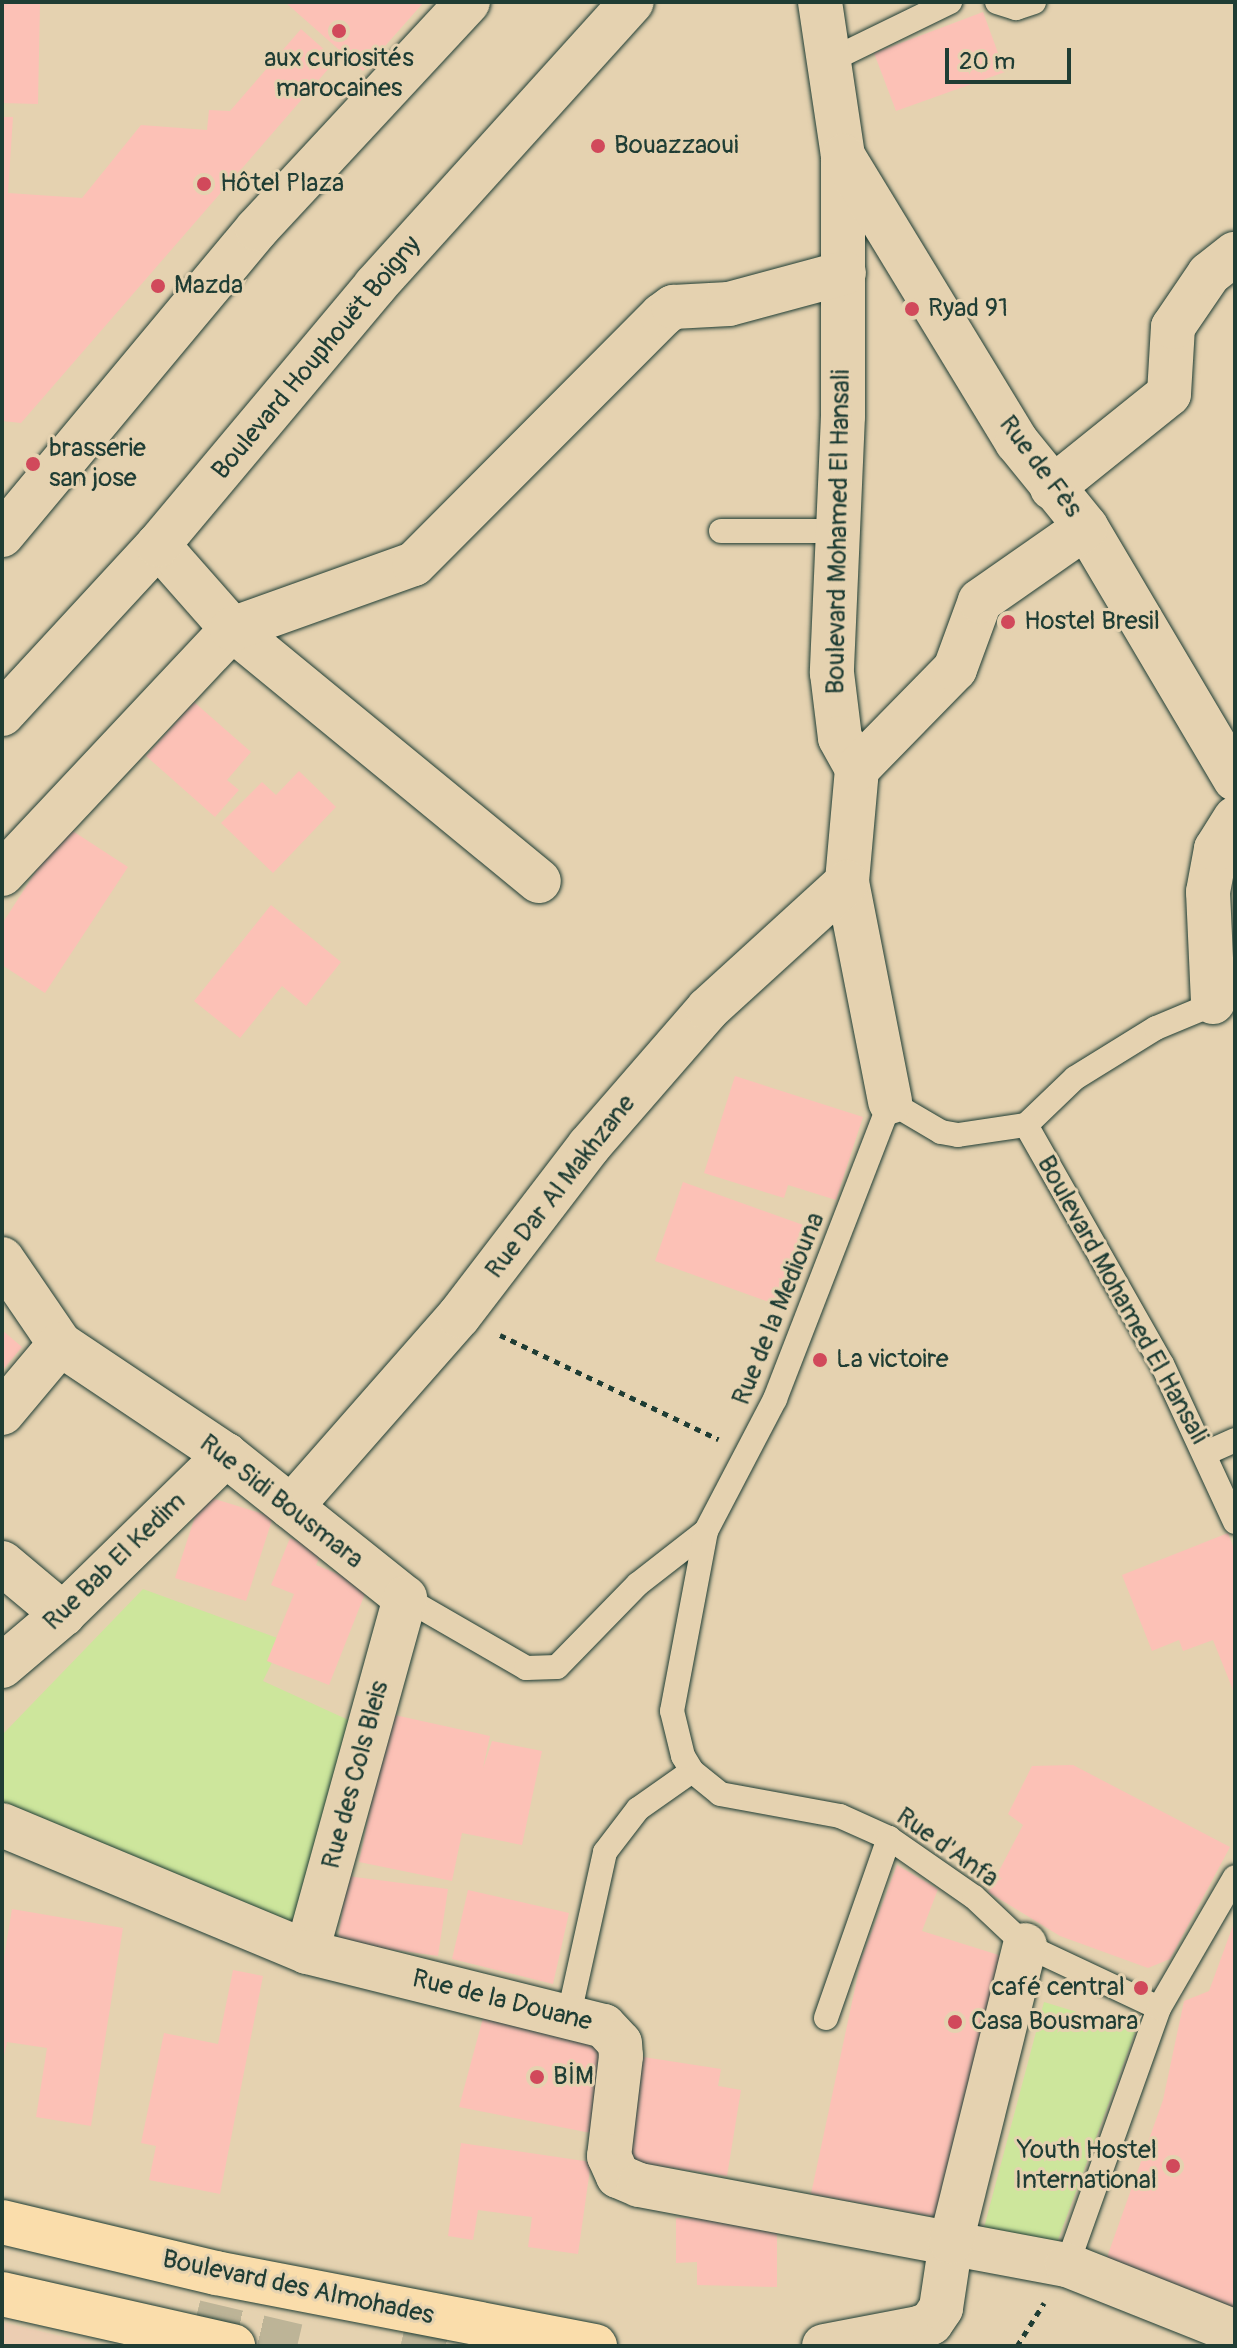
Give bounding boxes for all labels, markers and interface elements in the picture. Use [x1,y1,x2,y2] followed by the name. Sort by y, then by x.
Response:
[330,22,348,40] marker: aux curiosités marocaines
[949,32,1075,82] scale bar
[264,43,414,104] place label: aux curiosités marocaines
[959,47,1015,76] text: 20 m
[614,130,739,162] place label: Bouazzaoui
[589,137,607,155] marker: Bouazzaoui
[220,168,344,200] place label: Hôtel Plaza
[195,175,213,193] marker: Hôtel Plaza
[206,230,428,486] street label: Boulevard Houphouët Boigny
[174,270,243,302] place label: Mazda
[149,277,167,295] marker: Mazda
[928,293,1008,325] place label: Ryad 91
[903,300,921,318] marker: Ryad 91
[821,369,857,695] street label: Boulevard Mohamed El Hansali
[992,410,1088,524] street label: Rue de Fès
[49,433,146,494] place label: brasserie san jose
[24,455,42,473] marker: brasserie san jose
[1024,606,1160,638] place label: Hostel Bresil
[999,613,1017,631] marker: Hostel Bresil
[479,1089,643,1285] street label: Rue Dar Al Makhzane
[1030,1150,1214,1450] street label: Boulevard Mohamed El Hansali
[726,1208,832,1410] street label: Rue de la Mediouna
[836,1344,949,1376] place label: La victoire
[811,1351,829,1369] marker: La victoire
[193,1428,369,1576] street label: Rue Sidi Bousmara
[37,1486,193,1638] street label: Rue Bab El Kedim
[316,1678,396,1872] street label: Rue des Cols Bleis
[890,1801,1004,1895] street label: Rue d'Anfa
[409,1964,595,2038] street label: Rue de la Douane
[992,1972,1125,2004] place label: café central
[1132,1979,1150,1997] marker: café central
[971,2006,1138,2038] place label: Casa Bousmara
[946,2013,964,2031] marker: Casa Bousmara
[553,2061,594,2093] place label: BİM
[528,2068,546,2086] marker: BİM
[1015,2135,1157,2196] place label: Youth Hostel International
[1164,2157,1182,2175] marker: Youth Hostel International
[159,2244,437,2332] street label: Boulevard des Almohades

